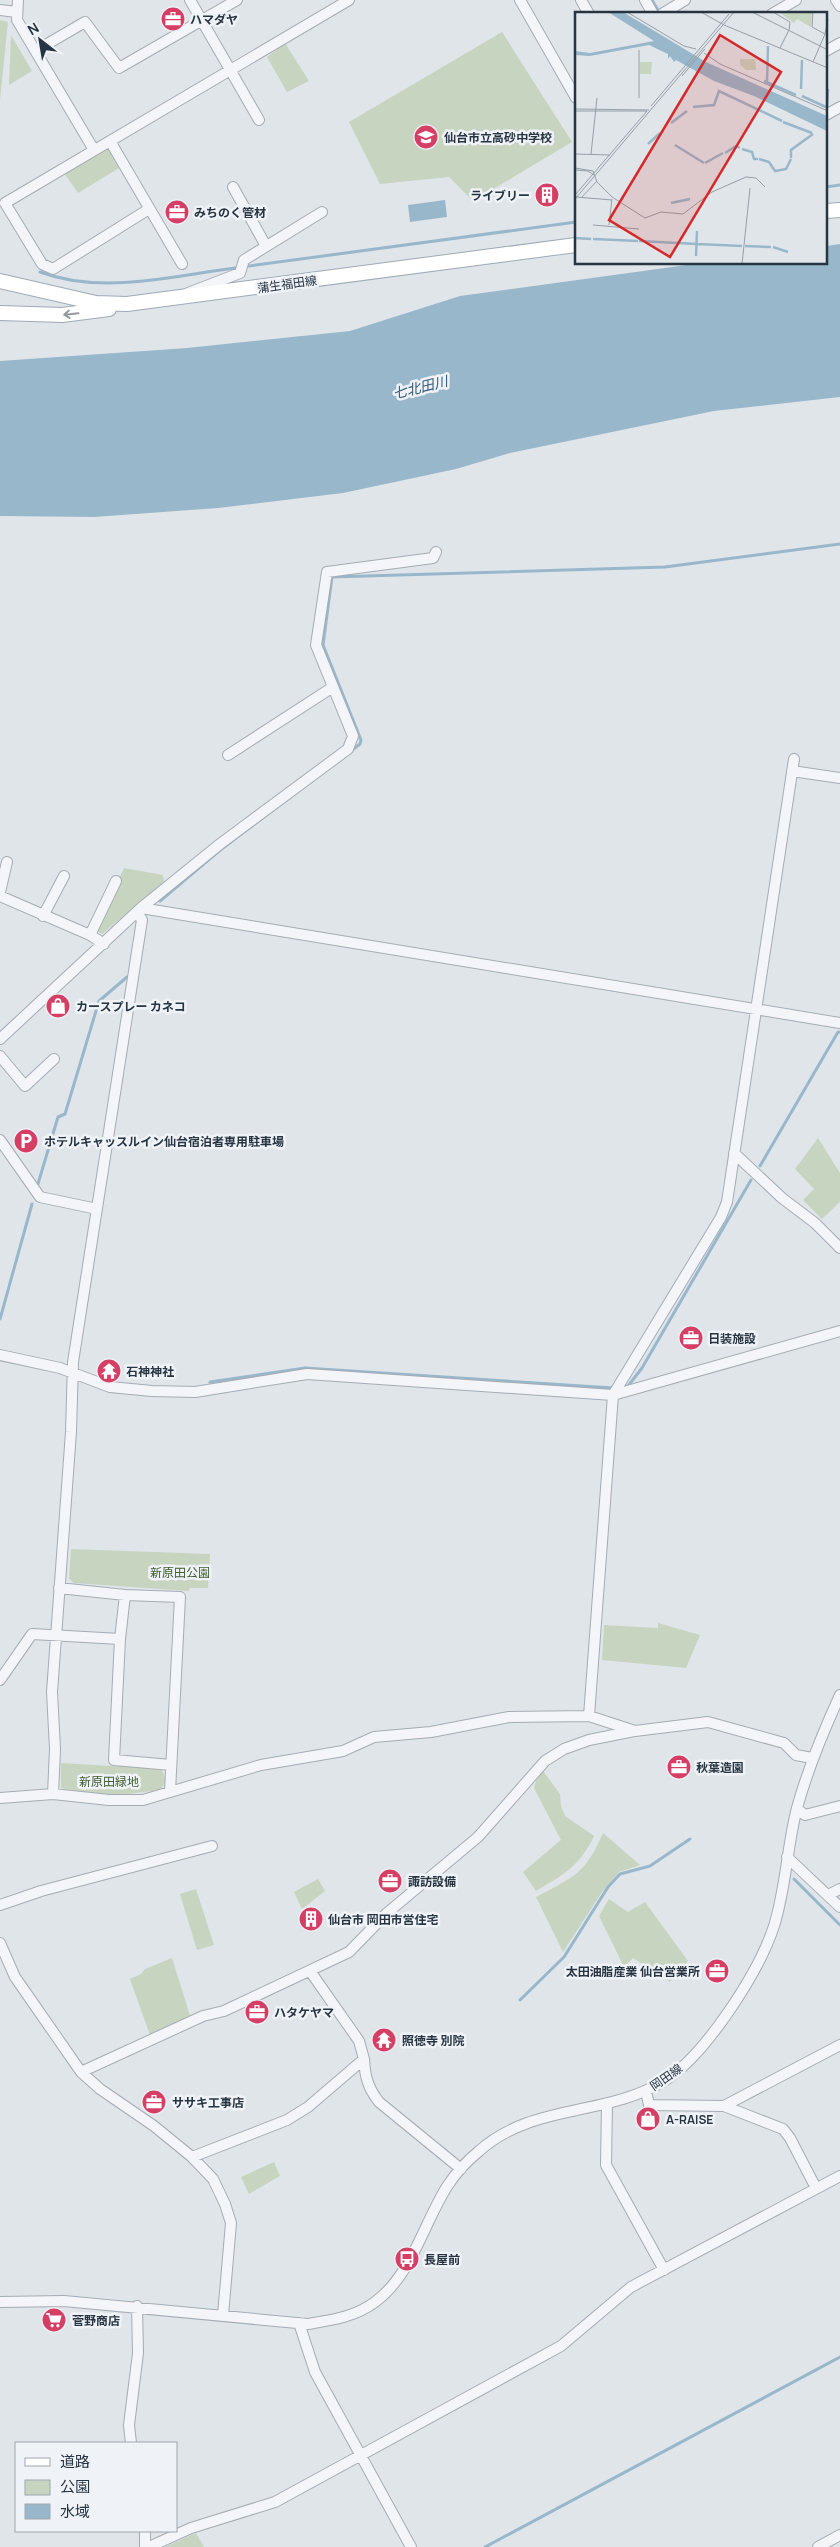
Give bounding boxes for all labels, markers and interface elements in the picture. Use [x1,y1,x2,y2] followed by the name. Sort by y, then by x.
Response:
[160,6,186,32] office icon: ハマダヤ
[190,11,238,28] place label: ハマダヤ
[575,12,828,265] inset map
[15,15,65,65] north arrow
[24,18,42,39] text: N
[413,124,439,150] school or university icon: 仙台市立高砂中学校
[444,129,552,146] place label: 仙台市立高砂中学校
[534,182,560,208] building icon: ライブリー
[470,187,530,204] place label: ライブリー
[164,199,190,225] office icon: みちのく管材
[194,204,266,221] place label: みちのく管材
[256,271,318,297] street label: 蒲生福田線
[63,309,79,319] one-way arrow
[391,371,451,403] water label: 七北田川
[45,993,71,1019] shop icon: カースプレー カネコ
[76,998,186,1015] place label: カースプレー カネコ
[13,1128,39,1154] parking icon: ホテルキャッスルイン仙台宿泊者専用駐車場
[44,1133,284,1150] place label: ホテルキャッスルイン仙台宿泊者専用駐車場
[678,1325,704,1351] office icon: 日装施設
[708,1330,756,1347] place label: 日装施設
[96,1358,122,1384] temple icon: 石神神社
[126,1363,174,1380] place label: 石神神社
[150,1564,210,1581] park label: 新原田公園
[666,1754,692,1780] office icon: 秋葉造園
[696,1759,744,1776] place label: 秋葉造園
[79,1773,139,1790] park label: 新原田緑地
[377,1868,403,1894] office icon: 諏訪設備
[408,1873,456,1890] place label: 諏訪設備
[298,1906,324,1932] building icon: 仙台市 岡田市営住宅
[328,1911,438,1928] place label: 仙台市 岡田市営住宅
[704,1958,730,1984] office icon: 太田油脂産業 仙台営業所
[566,1963,700,1980] place label: 太田油脂産業 仙台営業所
[244,1999,270,2025] office icon: ハタケヤマ
[274,2004,334,2021] place label: ハタケヤマ
[371,2027,397,2053] temple icon: 照徳寺 別院
[402,2032,464,2049] place label: 照徳寺 別院
[646,2060,686,2094] street label: 岡田線
[141,2089,167,2115] office icon: ササキ工事店
[172,2094,244,2111] place label: ササキ工事店
[635,2106,661,2132] shop icon: A-RAISE
[666,2111,713,2128] place label: A-RAISE
[394,2246,420,2272] bus stop icon: 長屋前
[424,2251,460,2268] place label: 長屋前
[41,2307,67,2333] supermarket icon: 菅野商店
[72,2312,120,2329] place label: 菅野商店
[15,2442,178,2532] legend
[60,2451,90,2472] text: 道路
[60,2476,90,2497] text: 公園
[60,2501,90,2522] text: 水域

